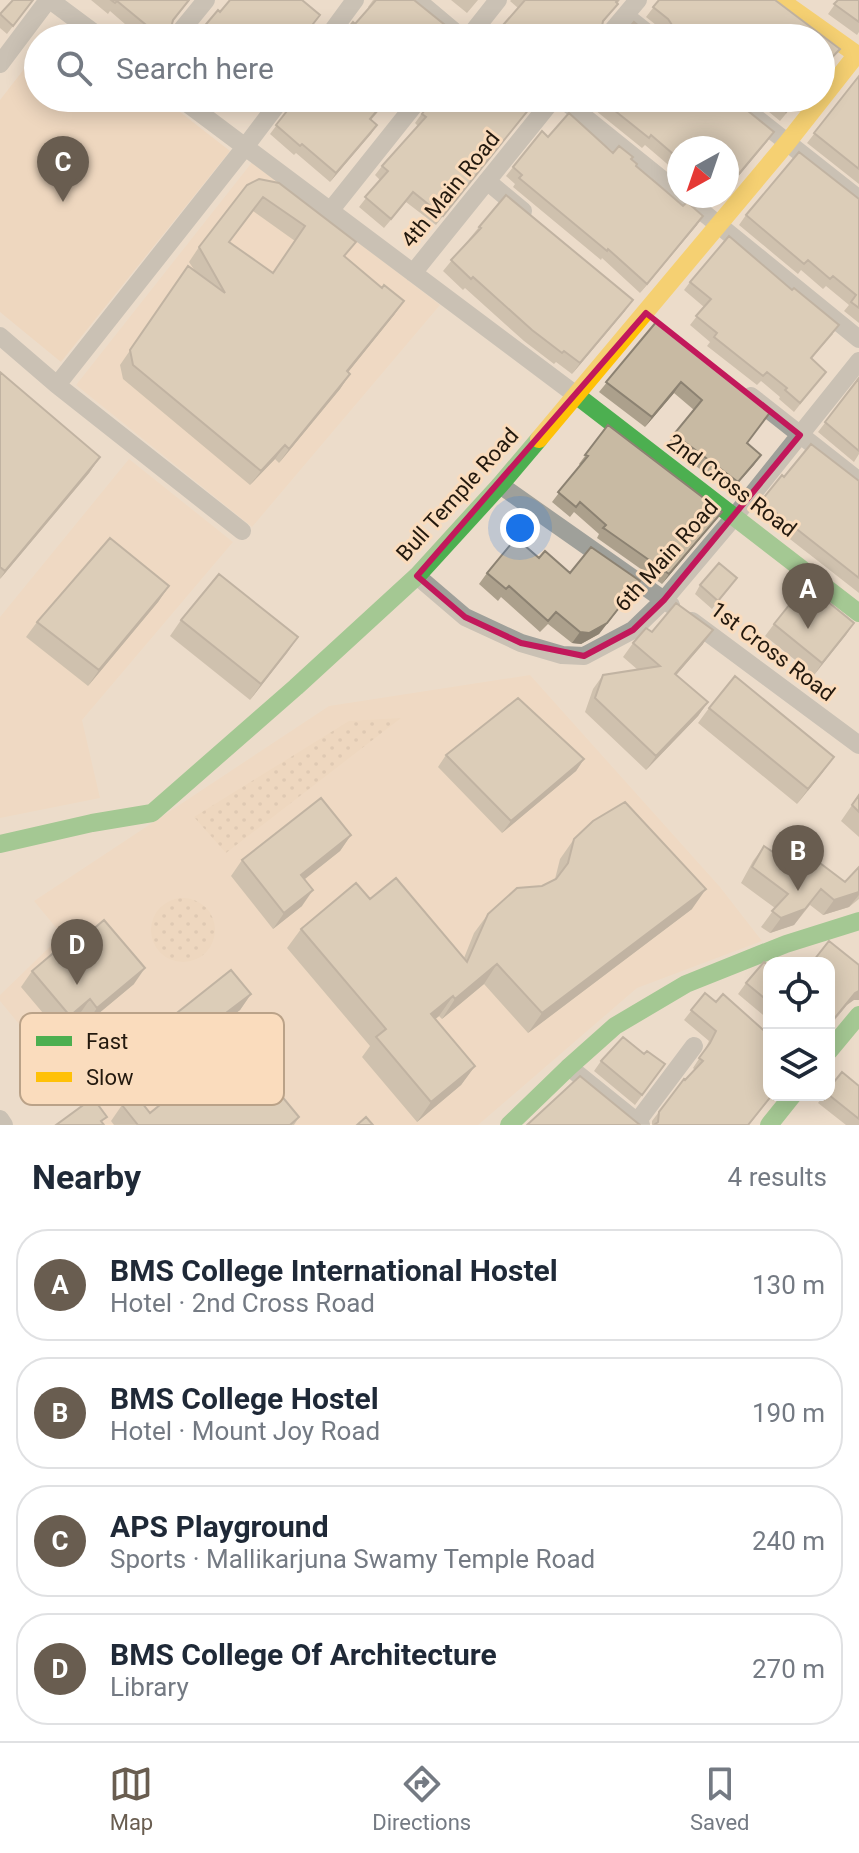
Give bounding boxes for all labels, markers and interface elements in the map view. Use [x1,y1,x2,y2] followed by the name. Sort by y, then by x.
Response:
[24,24,835,112] search box
[52,46,96,90] icon: search
[116,51,274,86] text: Search here
[396,126,505,252] street label: 4th Main Road
[37,136,89,202] pin: C
[667,136,739,208] north arrow
[391,423,524,566] street label: Bull Temple Road
[662,429,801,542] street label: 2nd Cross Road
[610,494,723,616] street label: 6th Main Road
[500,508,540,548] your location
[782,563,834,629] pin: A
[706,597,840,706] street label: 1st Cross Road
[772,825,824,891] pin: B
[51,919,103,985] pin: D
[763,957,835,1101] map controls
[763,957,835,1029] button: locate
[20,1013,284,1105] legend
[86,1029,128,1054] text: Fast
[763,1029,835,1101] button: layers
[86,1065,134,1090] text: Slow
[32,1157,141,1197] text: Nearby
[728,1162,827,1192] text: 4 results
[110,1253,558,1288] text: BMS College International Hostel
[51,1270,69,1300] text: A
[752,1270,825,1300] text: 130 m
[110,1288,375,1318] text: Hotel · 2nd Cross Road
[110,1381,379,1416] text: BMS College Hostel
[52,1398,68,1428] text: B
[752,1398,825,1428] text: 190 m
[110,1416,380,1446] text: Hotel · Mount Joy Road
[110,1509,329,1544] text: APS Playground
[51,1526,69,1556] text: C
[752,1526,825,1556] text: 240 m
[110,1544,595,1574] text: Sports · Mallikarjuna Swamy Temple Road
[110,1637,497,1672] text: BMS College Of Architecture
[52,1654,68,1684] text: D
[752,1654,825,1684] text: 270 m
[110,1672,189,1702] text: Library
[109,1762,153,1835] tab: Map
[372,1762,471,1835] tab: Directions
[690,1762,750,1835] tab: Saved

